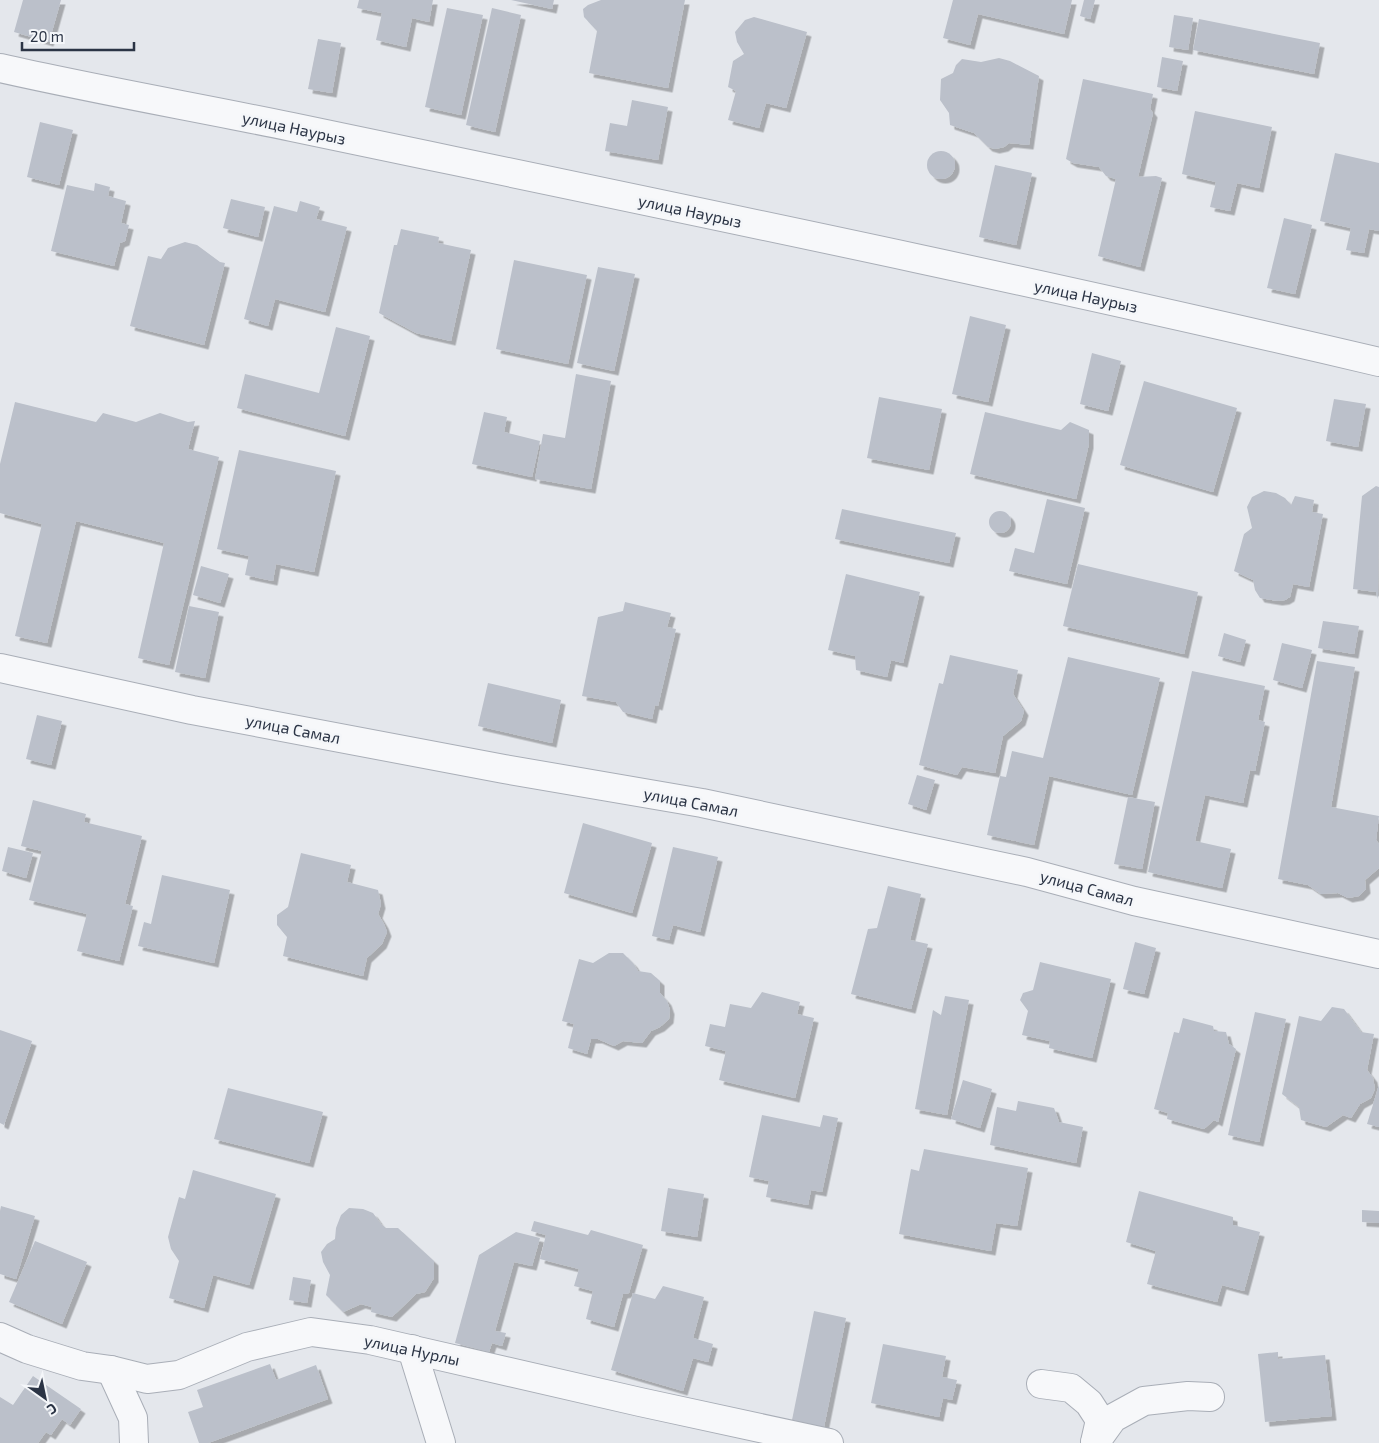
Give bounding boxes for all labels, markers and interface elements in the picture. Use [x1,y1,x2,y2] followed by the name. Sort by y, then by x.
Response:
[22,20,135,52] scale bar
[30,27,64,45] text: 20 m
[241,107,348,149] street label: улица Наурыз
[637,190,744,232] street label: улица Наурыз
[1033,275,1140,317] street label: улица Наурыз
[244,710,342,748] street label: улица Самал
[642,783,740,821] street label: улица Самал
[1038,866,1136,910] street label: улица Самал
[362,1330,462,1370] street label: улица Нурлы
[20,1373,70,1423] north arrow
[44,1400,60,1419] text: С

